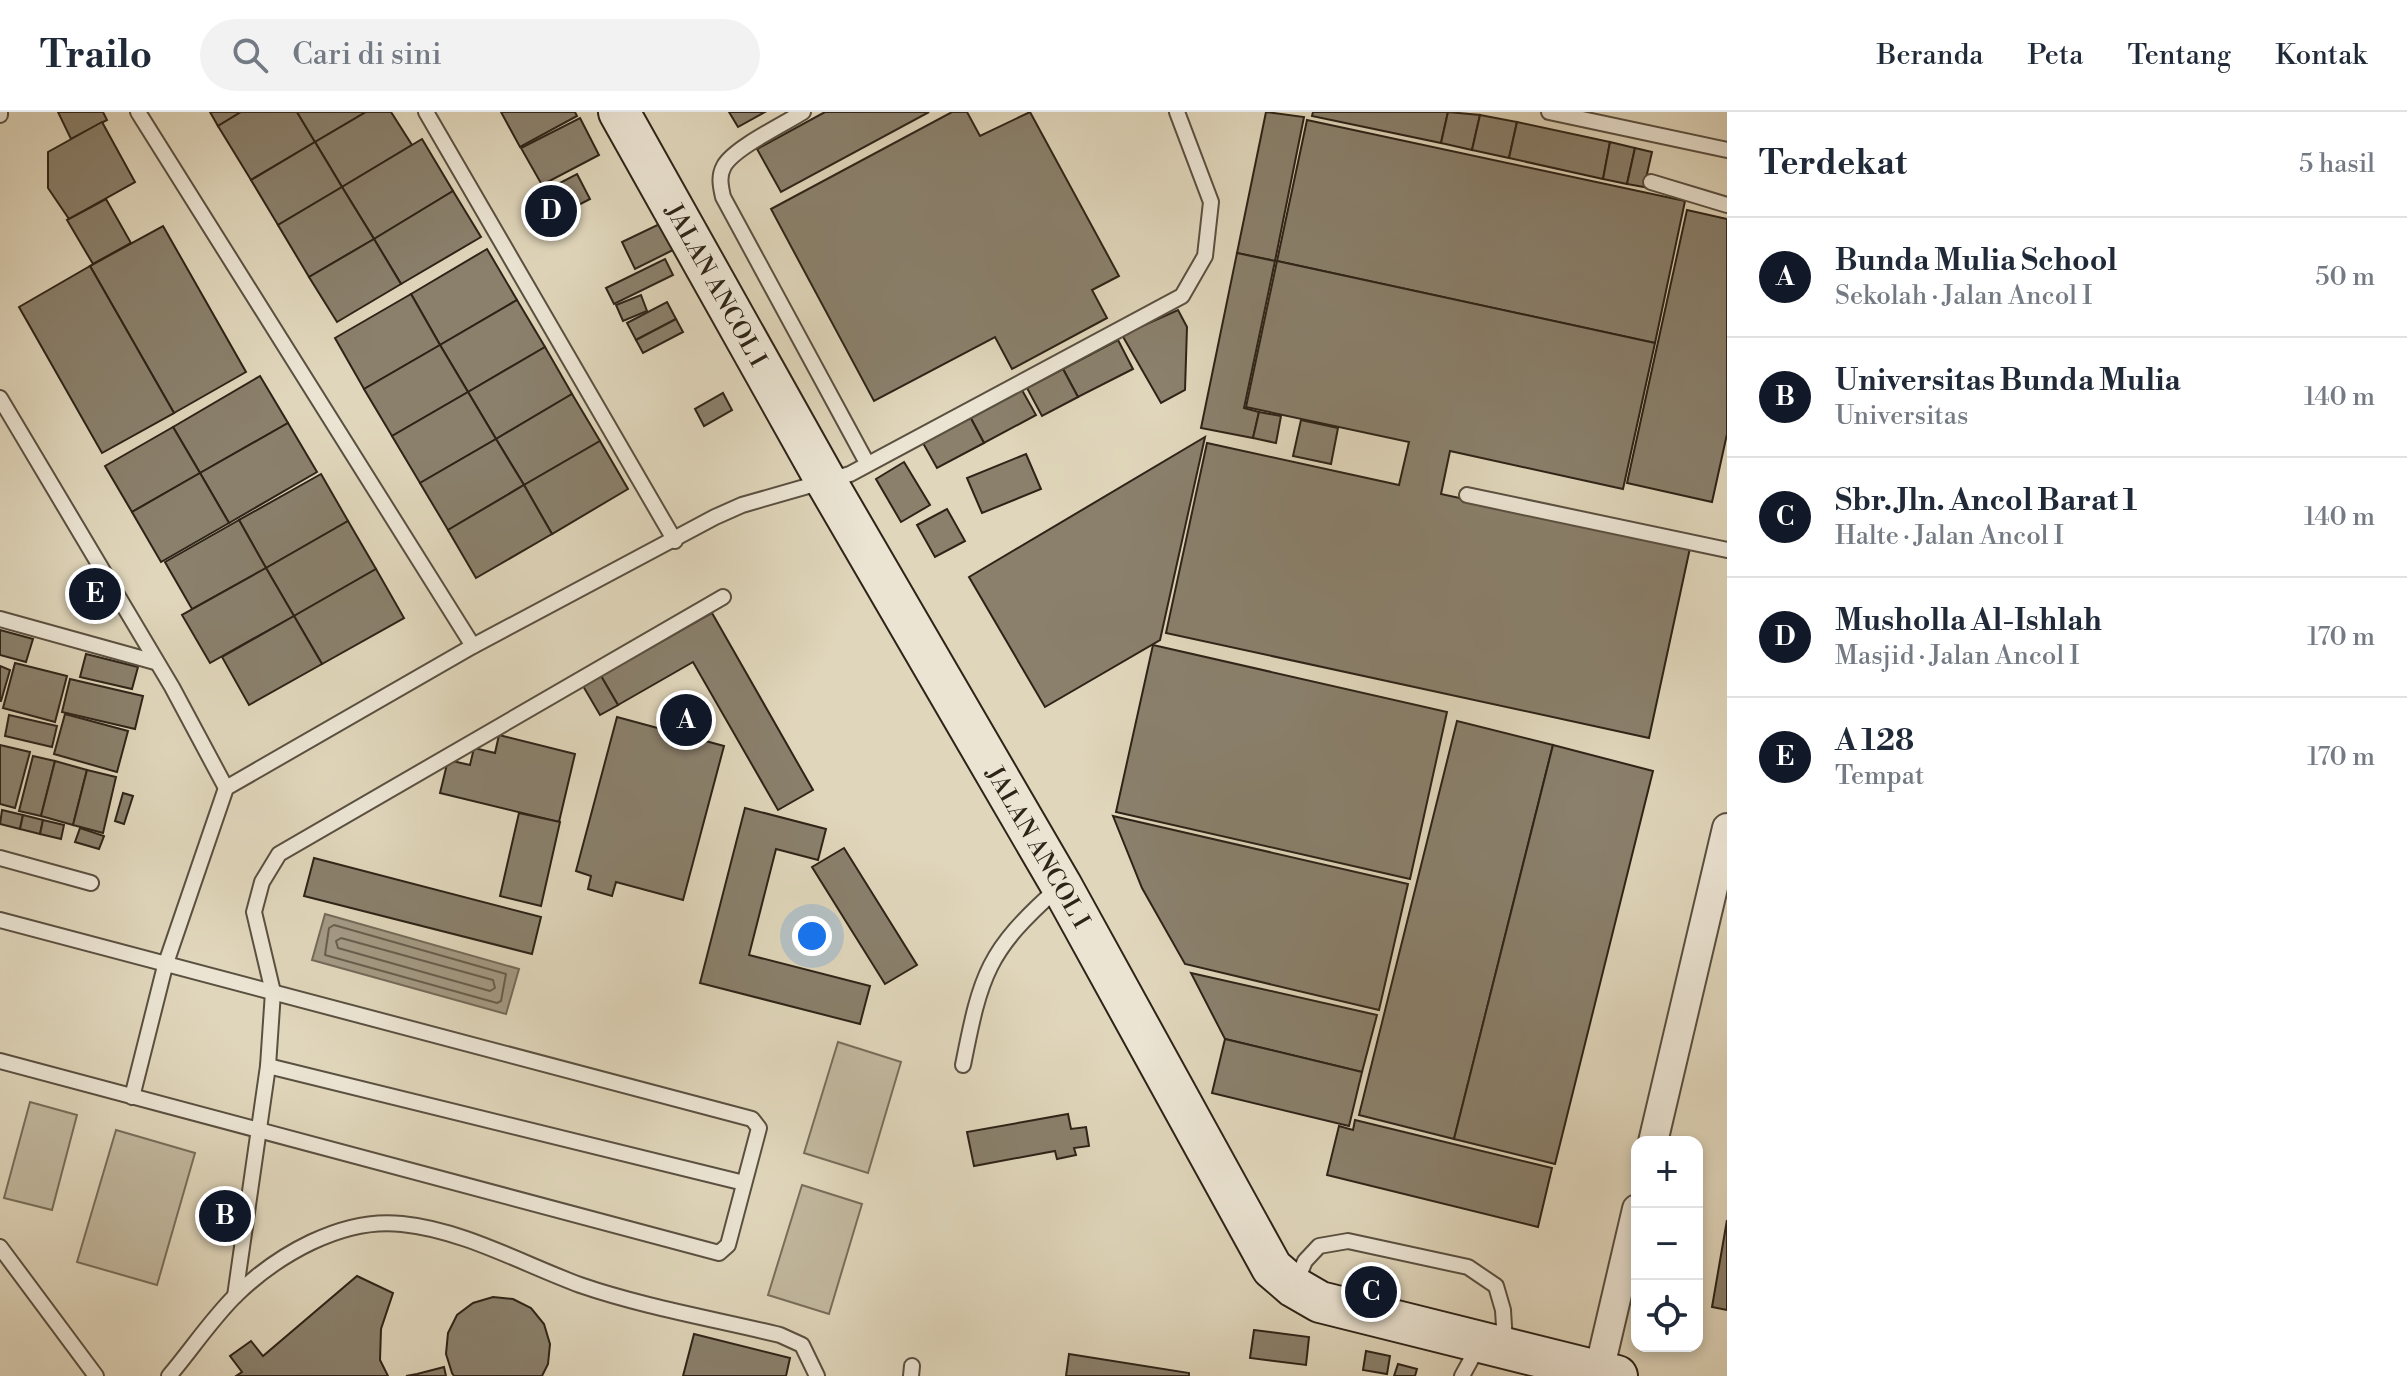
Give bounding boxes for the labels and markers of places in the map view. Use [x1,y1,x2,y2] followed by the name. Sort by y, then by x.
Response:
[525,181,577,241] pin: D
[69,564,121,624] pin: E
[660,690,712,750] pin: A
[199,1186,251,1246] pin: B
[1345,1262,1397,1322] pin: C

